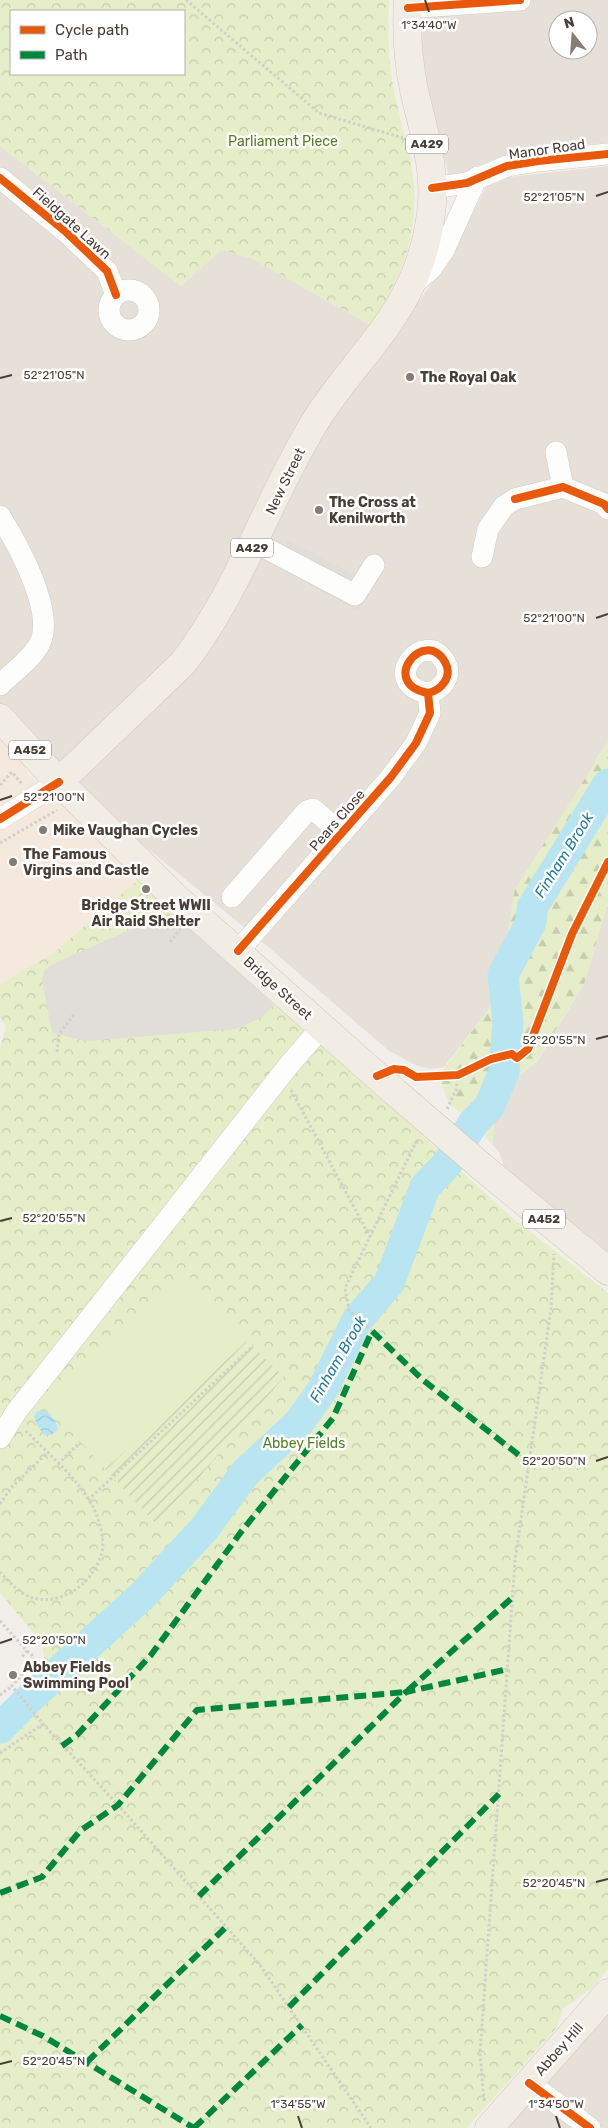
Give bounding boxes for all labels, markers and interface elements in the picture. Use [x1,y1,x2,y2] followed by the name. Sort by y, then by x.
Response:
[10,10,185,75] legend
[548,10,598,60] north arrow
[562,13,577,33] text: N
[401,18,457,32] text: 1°34'40"W
[55,21,129,39] text: Cycle path
[55,46,88,64] text: Path
[228,133,338,150] park label: Parliament Piece
[406,134,448,154] road number: A429
[508,136,586,163] street label: Manor Road
[29,184,114,263] street label: Fieldgate Lawn
[523,190,585,204] text: 52°21'05"N
[23,368,85,382] text: 52°21'05"N
[420,369,517,386] place label: The Royal Oak
[404,371,416,383] marker: The Royal Oak
[262,445,309,517] street label: New Street
[329,494,416,527] place label: The Cross at Kenilworth
[313,504,325,516] marker: The Cross at Kenilworth
[231,538,273,558] road number: A429
[523,611,585,625] text: 52°21'00"N
[9,740,51,760] road number: A452
[306,786,369,855] street label: Pears Close
[23,790,85,804] text: 52°21'00"N
[531,809,597,901] water label: Finham Brook
[53,822,198,839] place label: Mike Vaughan Cycles
[37,824,49,836] marker: Mike Vaughan Cycles
[23,846,149,879] place label: The Famous Virgins and Castle
[7,856,19,868] marker: The Famous Virgins and Castle
[140,883,152,895] marker: Bridge Street WWII Air Raid Shelter
[81,897,211,930] place label: Bridge Street WWII Air Raid Shelter
[240,953,316,1024] street label: Bridge Street
[522,1033,586,1047] text: 52°20'55"N
[523,1210,565,1228] road number: A452
[22,1211,86,1225] text: 52°20'55"N
[306,1312,370,1406] water label: Finham Brook
[263,1435,345,1452] park label: Abbey Fields
[522,1454,586,1468] text: 52°20'50"N
[22,1633,86,1647] text: 52°20'50"N
[23,1659,129,1692] place label: Abbey Fields Swimming Pool
[7,1669,19,1681] marker: Abbey Fields Swimming Pool
[523,1876,585,1890] text: 52°20'45"N
[532,2019,587,2079] street label: Abbey Hill
[23,2054,85,2068] text: 52°20'45"N
[270,2097,326,2111] text: 1°34'55"W
[528,2097,584,2111] text: 1°34'50"W

